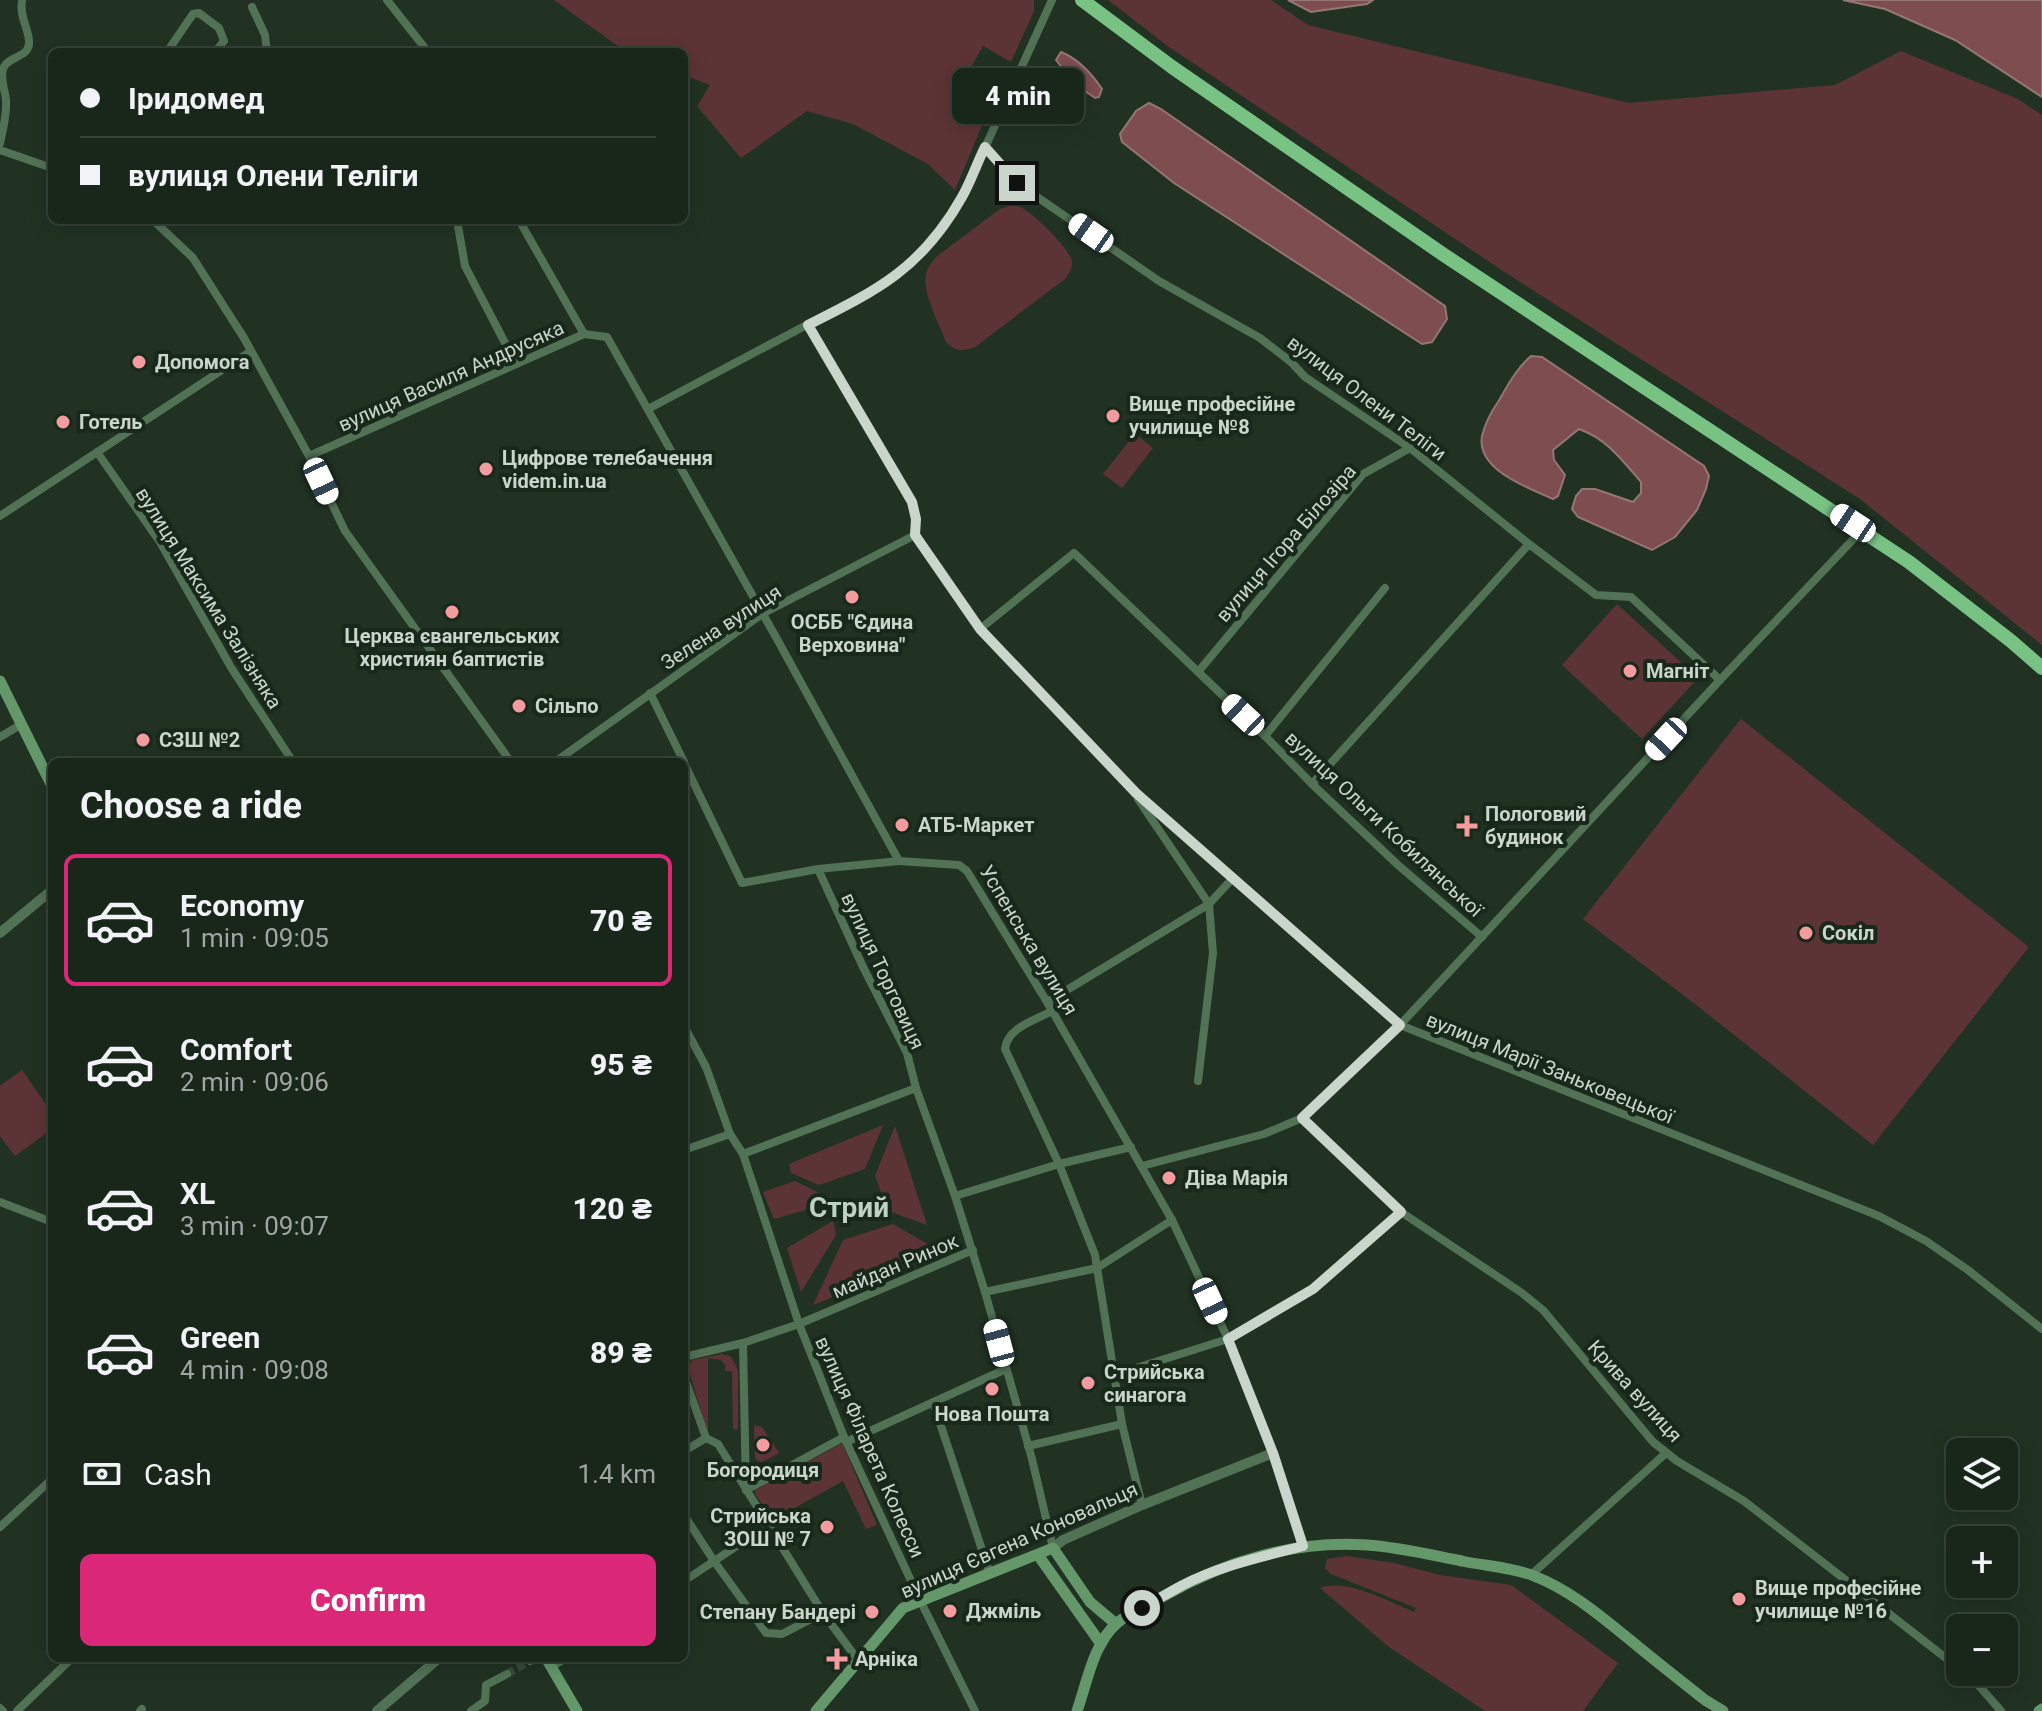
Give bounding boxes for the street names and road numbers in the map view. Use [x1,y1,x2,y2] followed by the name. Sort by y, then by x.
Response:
[334,315,568,437] street label: вулиця Василя Андрусяка
[1283,330,1451,466] street label: вулиця Олени Теліги
[1211,459,1361,627] street label: вулиця Ігора Білозіра
[131,483,287,713] street label: вулиця Максима Залізняка
[656,579,786,675] street label: Зелена вулиця
[1280,726,1488,923] street label: вулиця Ольги Кобилянської
[975,861,1083,1019] street label: Успенська вулиця
[836,889,930,1053] street label: вулиця Торговиця
[1423,1007,1678,1129] street label: вулиця Марії Заньковецької
[828,1229,962,1303] street label: майдан Ринок
[810,1333,930,1561] street label: вулиця Філарета Колесси
[1583,1335,1687,1447] street label: Крива вулиця
[897,1477,1141,1603] street label: вулиця Євгена Коновальця

